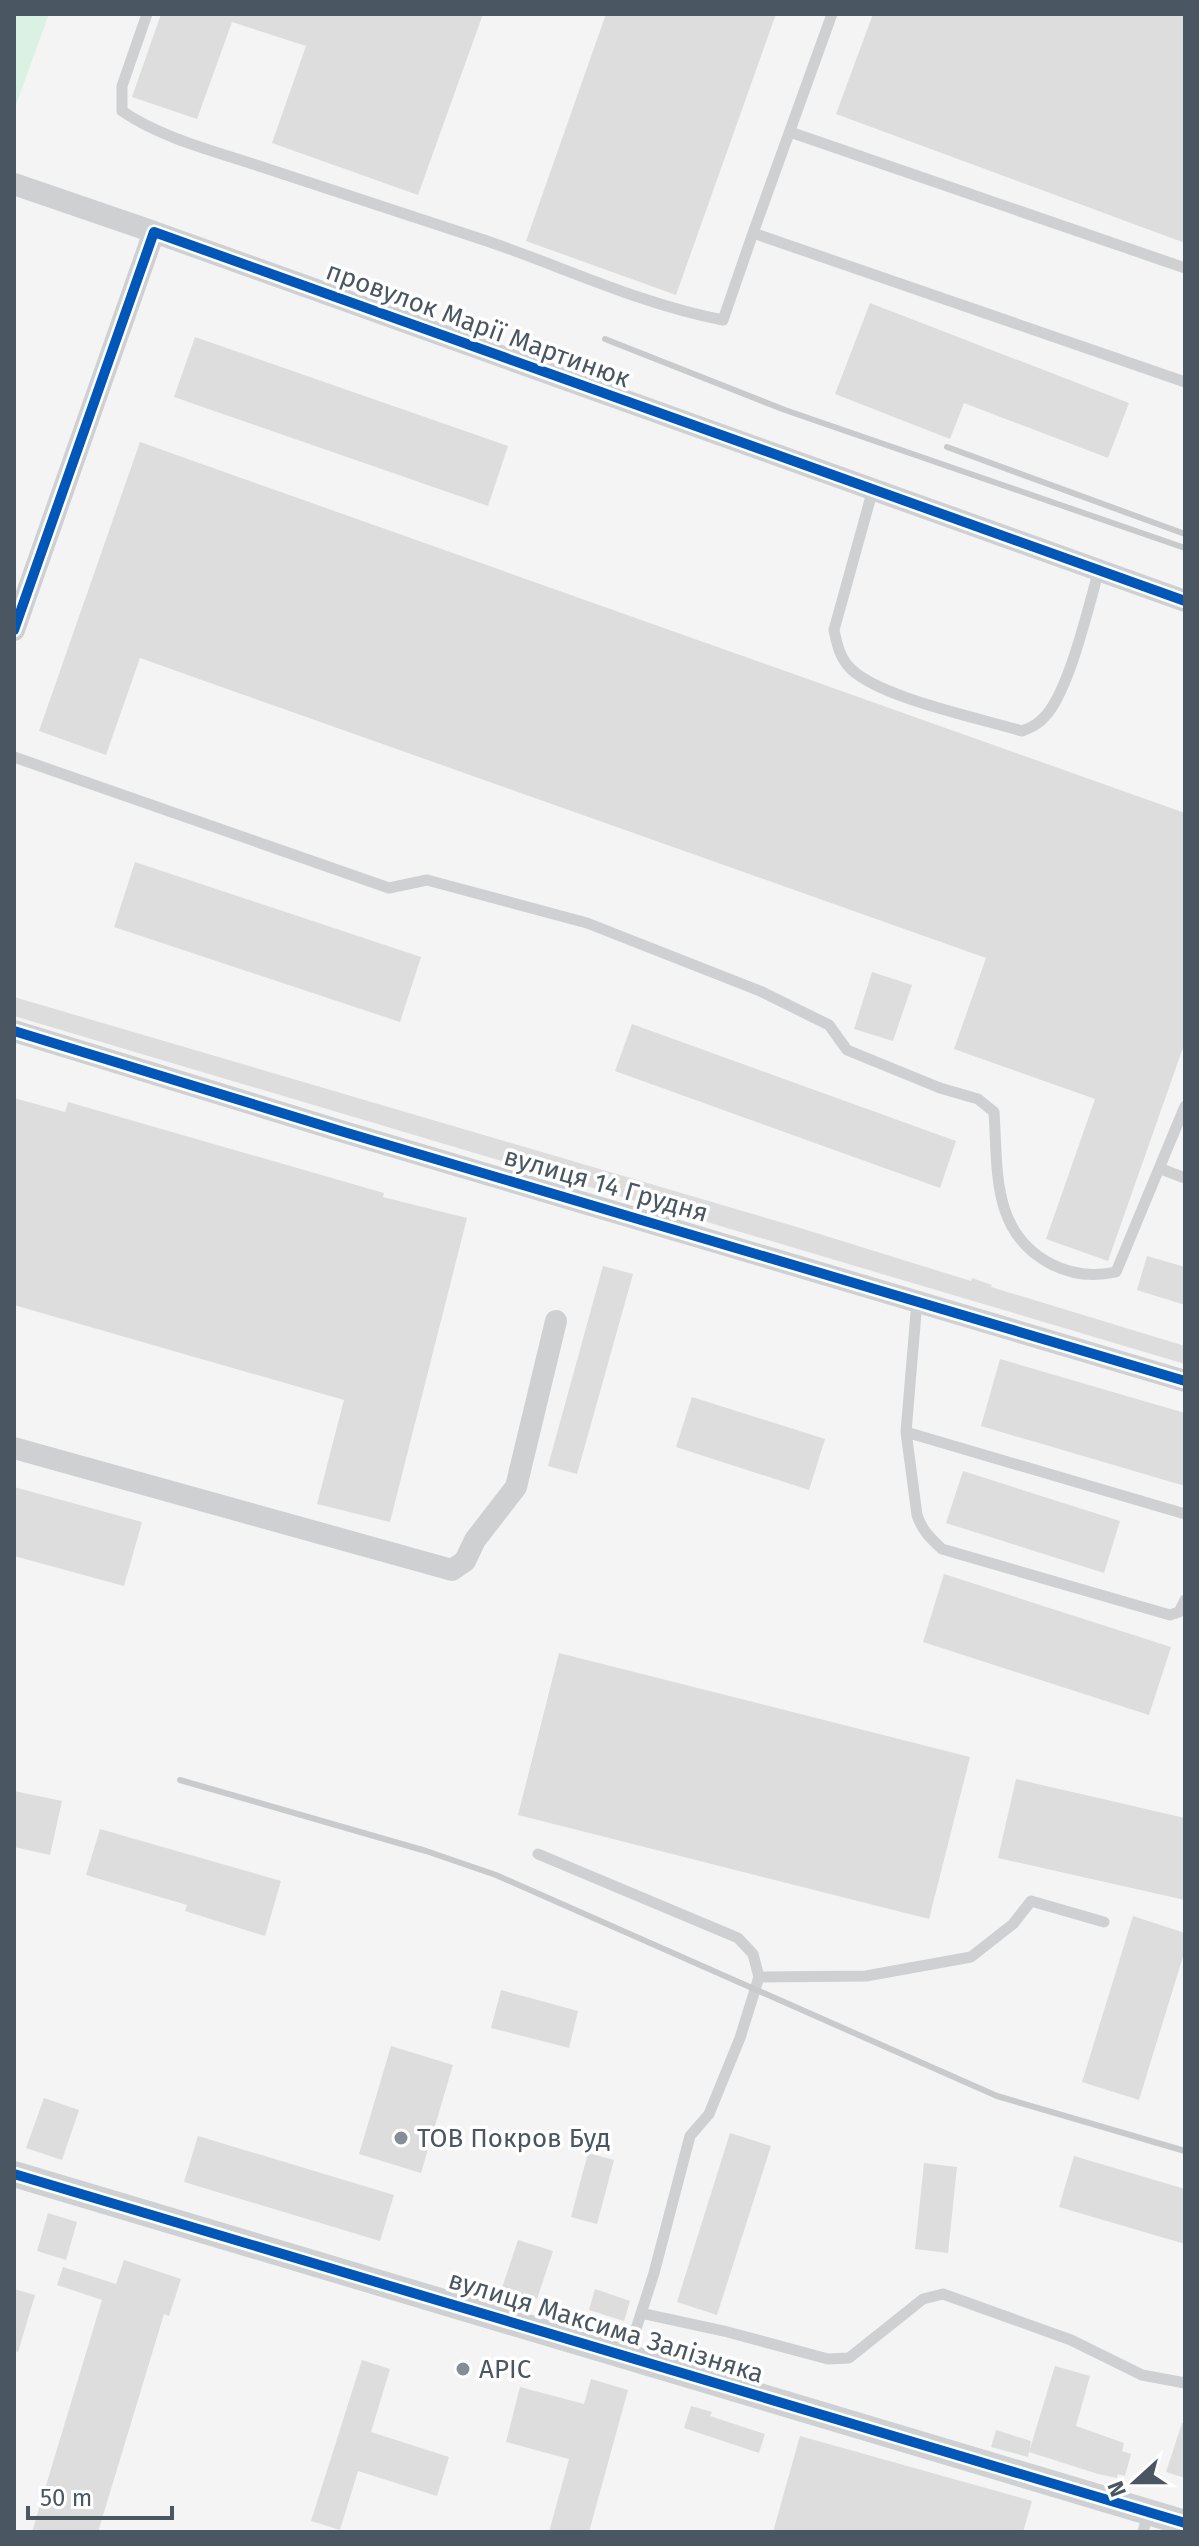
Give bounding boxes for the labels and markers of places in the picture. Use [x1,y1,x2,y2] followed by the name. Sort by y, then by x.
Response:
[417,2123,611,2154] place label: ТОВ Покров Буд
[392,2129,410,2147] marker: ТОВ Покров Буд
[479,2354,532,2385] place label: АРІС
[454,2360,472,2378] marker: АРІС

